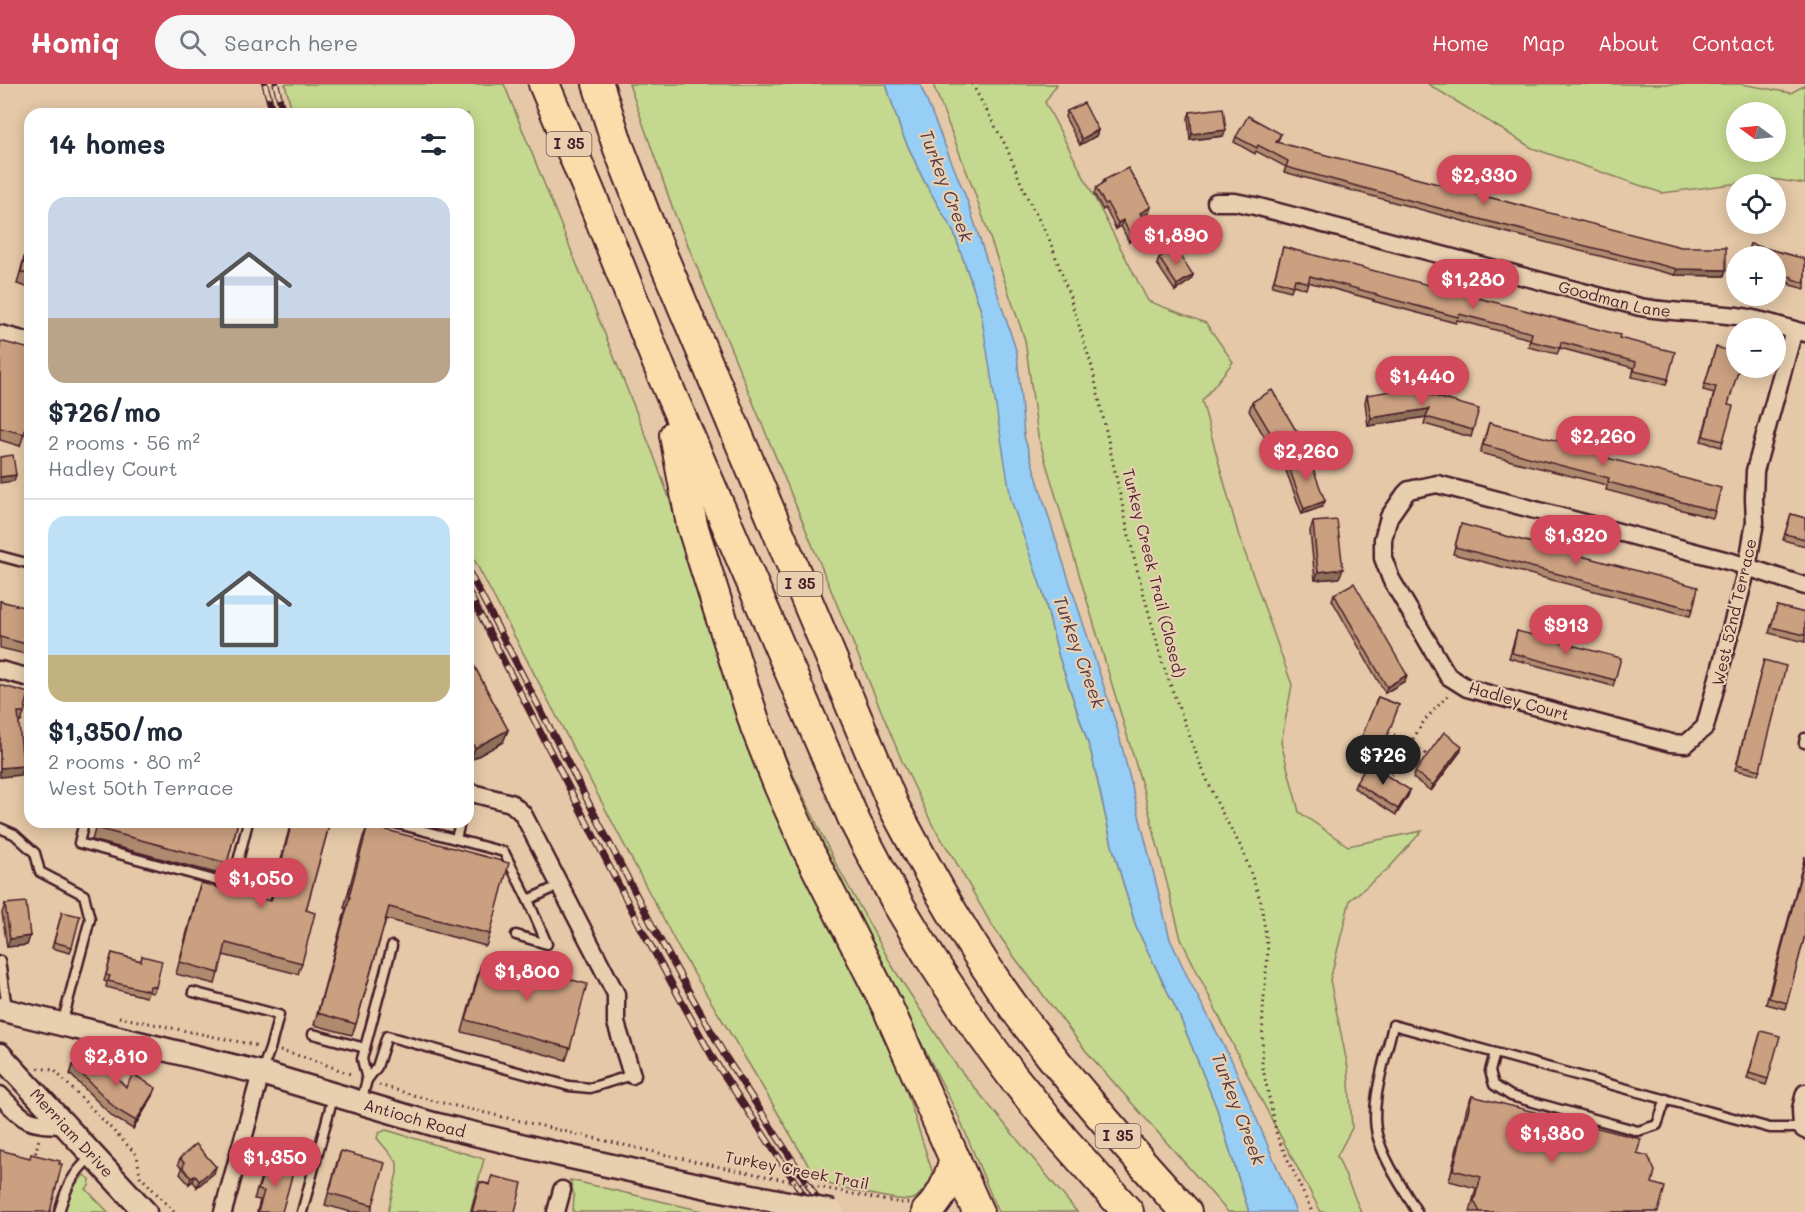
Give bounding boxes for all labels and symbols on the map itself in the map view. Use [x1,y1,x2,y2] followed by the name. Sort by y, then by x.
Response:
[1726,102,1786,162] north arrow
[914,126,980,246] water label: Turkey Creek
[546,132,592,156] road number: I 35
[1435,155,1533,206] pin: $2,330
[1127,215,1225,266] pin: $1,890
[1424,259,1522,310] pin: $1,280
[1556,275,1672,321] street label: Goodman Lane
[1373,356,1471,407] pin: $1,440
[1554,416,1652,467] pin: $2,260
[1257,431,1355,482] pin: $2,260
[1118,466,1191,680] street label: Turkey Creek Trail (Closed)
[1527,515,1625,566] pin: $1,320
[1706,536,1761,688] street label: West 52nd Terrace
[778,572,822,596] road number: I 35
[1048,592,1112,712] water label: Turkey Creek
[1530,605,1602,656] pin: $913
[1466,676,1572,725] street label: Hadley Court
[1347,735,1419,786] pin: $726
[212,858,310,909] pin: $1,050
[478,951,576,1002] pin: $1,800
[67,1036,165,1087] pin: $2,810
[1206,1049,1272,1169] water label: Turkey Creek
[26,1084,119,1181] street label: Merriam Drive
[362,1093,468,1142] street label: Antioch Road
[1503,1113,1601,1164] pin: $1,380
[1096,1124,1140,1148] road number: I 35
[226,1137,324,1188] pin: $1,350
[723,1145,871,1194] street label: Turkey Creek Trail

